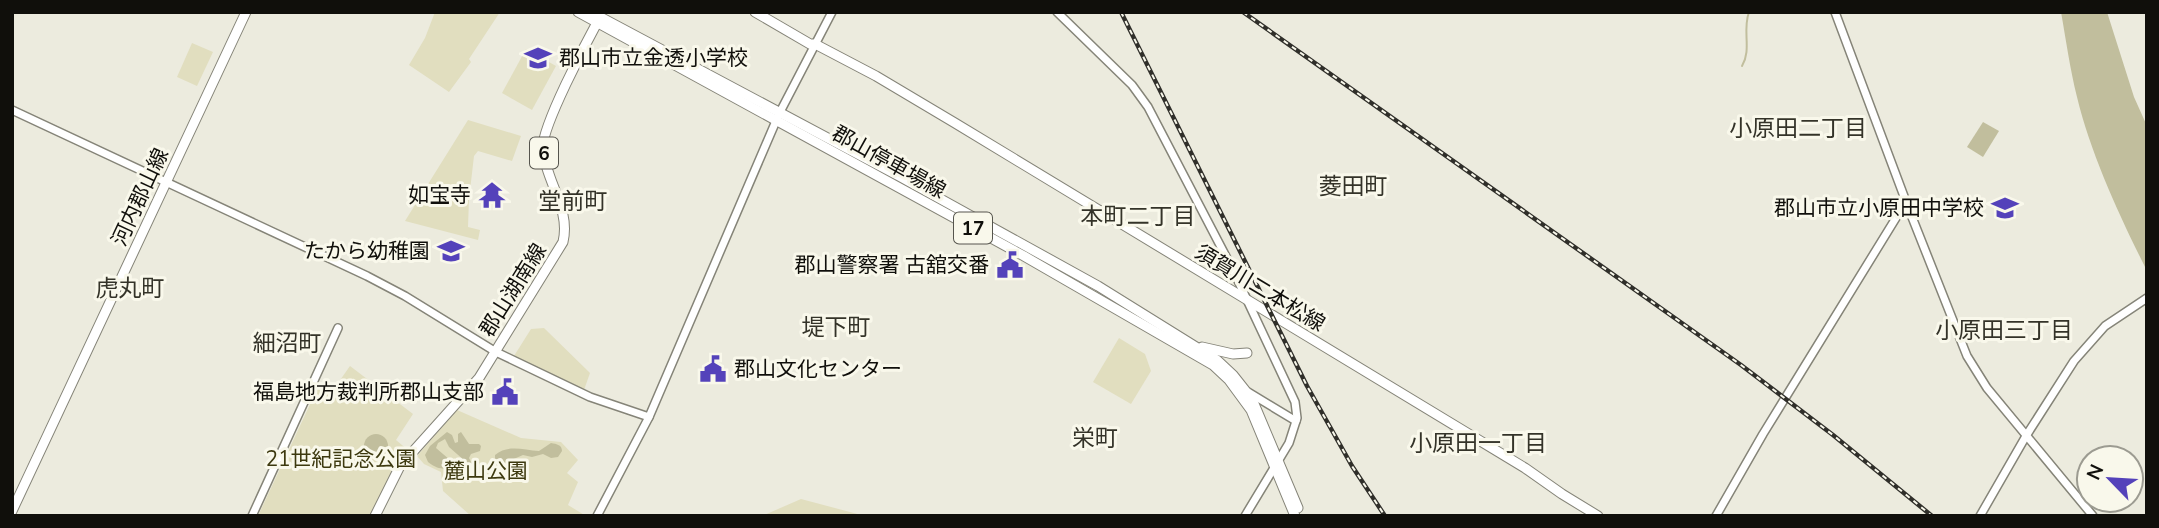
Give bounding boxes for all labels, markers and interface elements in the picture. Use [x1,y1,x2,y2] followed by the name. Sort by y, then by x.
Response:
[523,43,553,73] school or university icon: 郡山市立金透小学校
[559,44,748,72] place label: 郡山市立金透小学校
[1729,113,1867,144] district label: 小原田二丁目
[827,119,951,205] street label: 郡山停車場線
[530,138,558,168] road number: 6
[105,144,175,250] street label: 河内郡山線
[1319,171,1388,202] district label: 菱田町
[477,180,507,210] temple icon: 如宝寺
[408,181,471,209] place label: 如宝寺
[539,186,608,217] district label: 堂前町
[1990,193,2020,223] school or university icon: 郡山市立小原田中学校
[1774,194,1984,222] place label: 郡山市立小原田中学校
[1081,201,1196,232] district label: 本町二丁目
[954,212,992,244] road number: 17
[436,236,466,266] school or university icon: たから幼稚園
[304,237,430,265] place label: たから幼稚園
[473,238,553,342] street label: 郡山湖南線
[1190,238,1330,338] street label: 須賀川二本松線
[995,250,1025,280] public building icon: 郡山警察署 古舘交番
[795,251,989,279] place label: 郡山警察署 古舘交番
[96,273,165,304] district label: 虎丸町
[802,312,871,343] district label: 堤下町
[1935,315,2073,346] district label: 小原田三丁目
[253,328,322,359] district label: 細沼町
[698,354,728,384] public building icon: 郡山文化センター
[734,355,902,383] place label: 郡山文化センター
[490,377,520,407] public building icon: 福島地方裁判所郡山支部
[253,378,484,406] place label: 福島地方裁判所郡山支部
[1072,423,1118,454] district label: 栄町
[1409,428,1547,459] district label: 小原田一丁目
[2075,444,2145,514] north arrow
[265,445,417,473] park label: 21世紀記念公園
[444,457,528,485] park label: 麓山公園
[2081,460,2110,484] text: N

